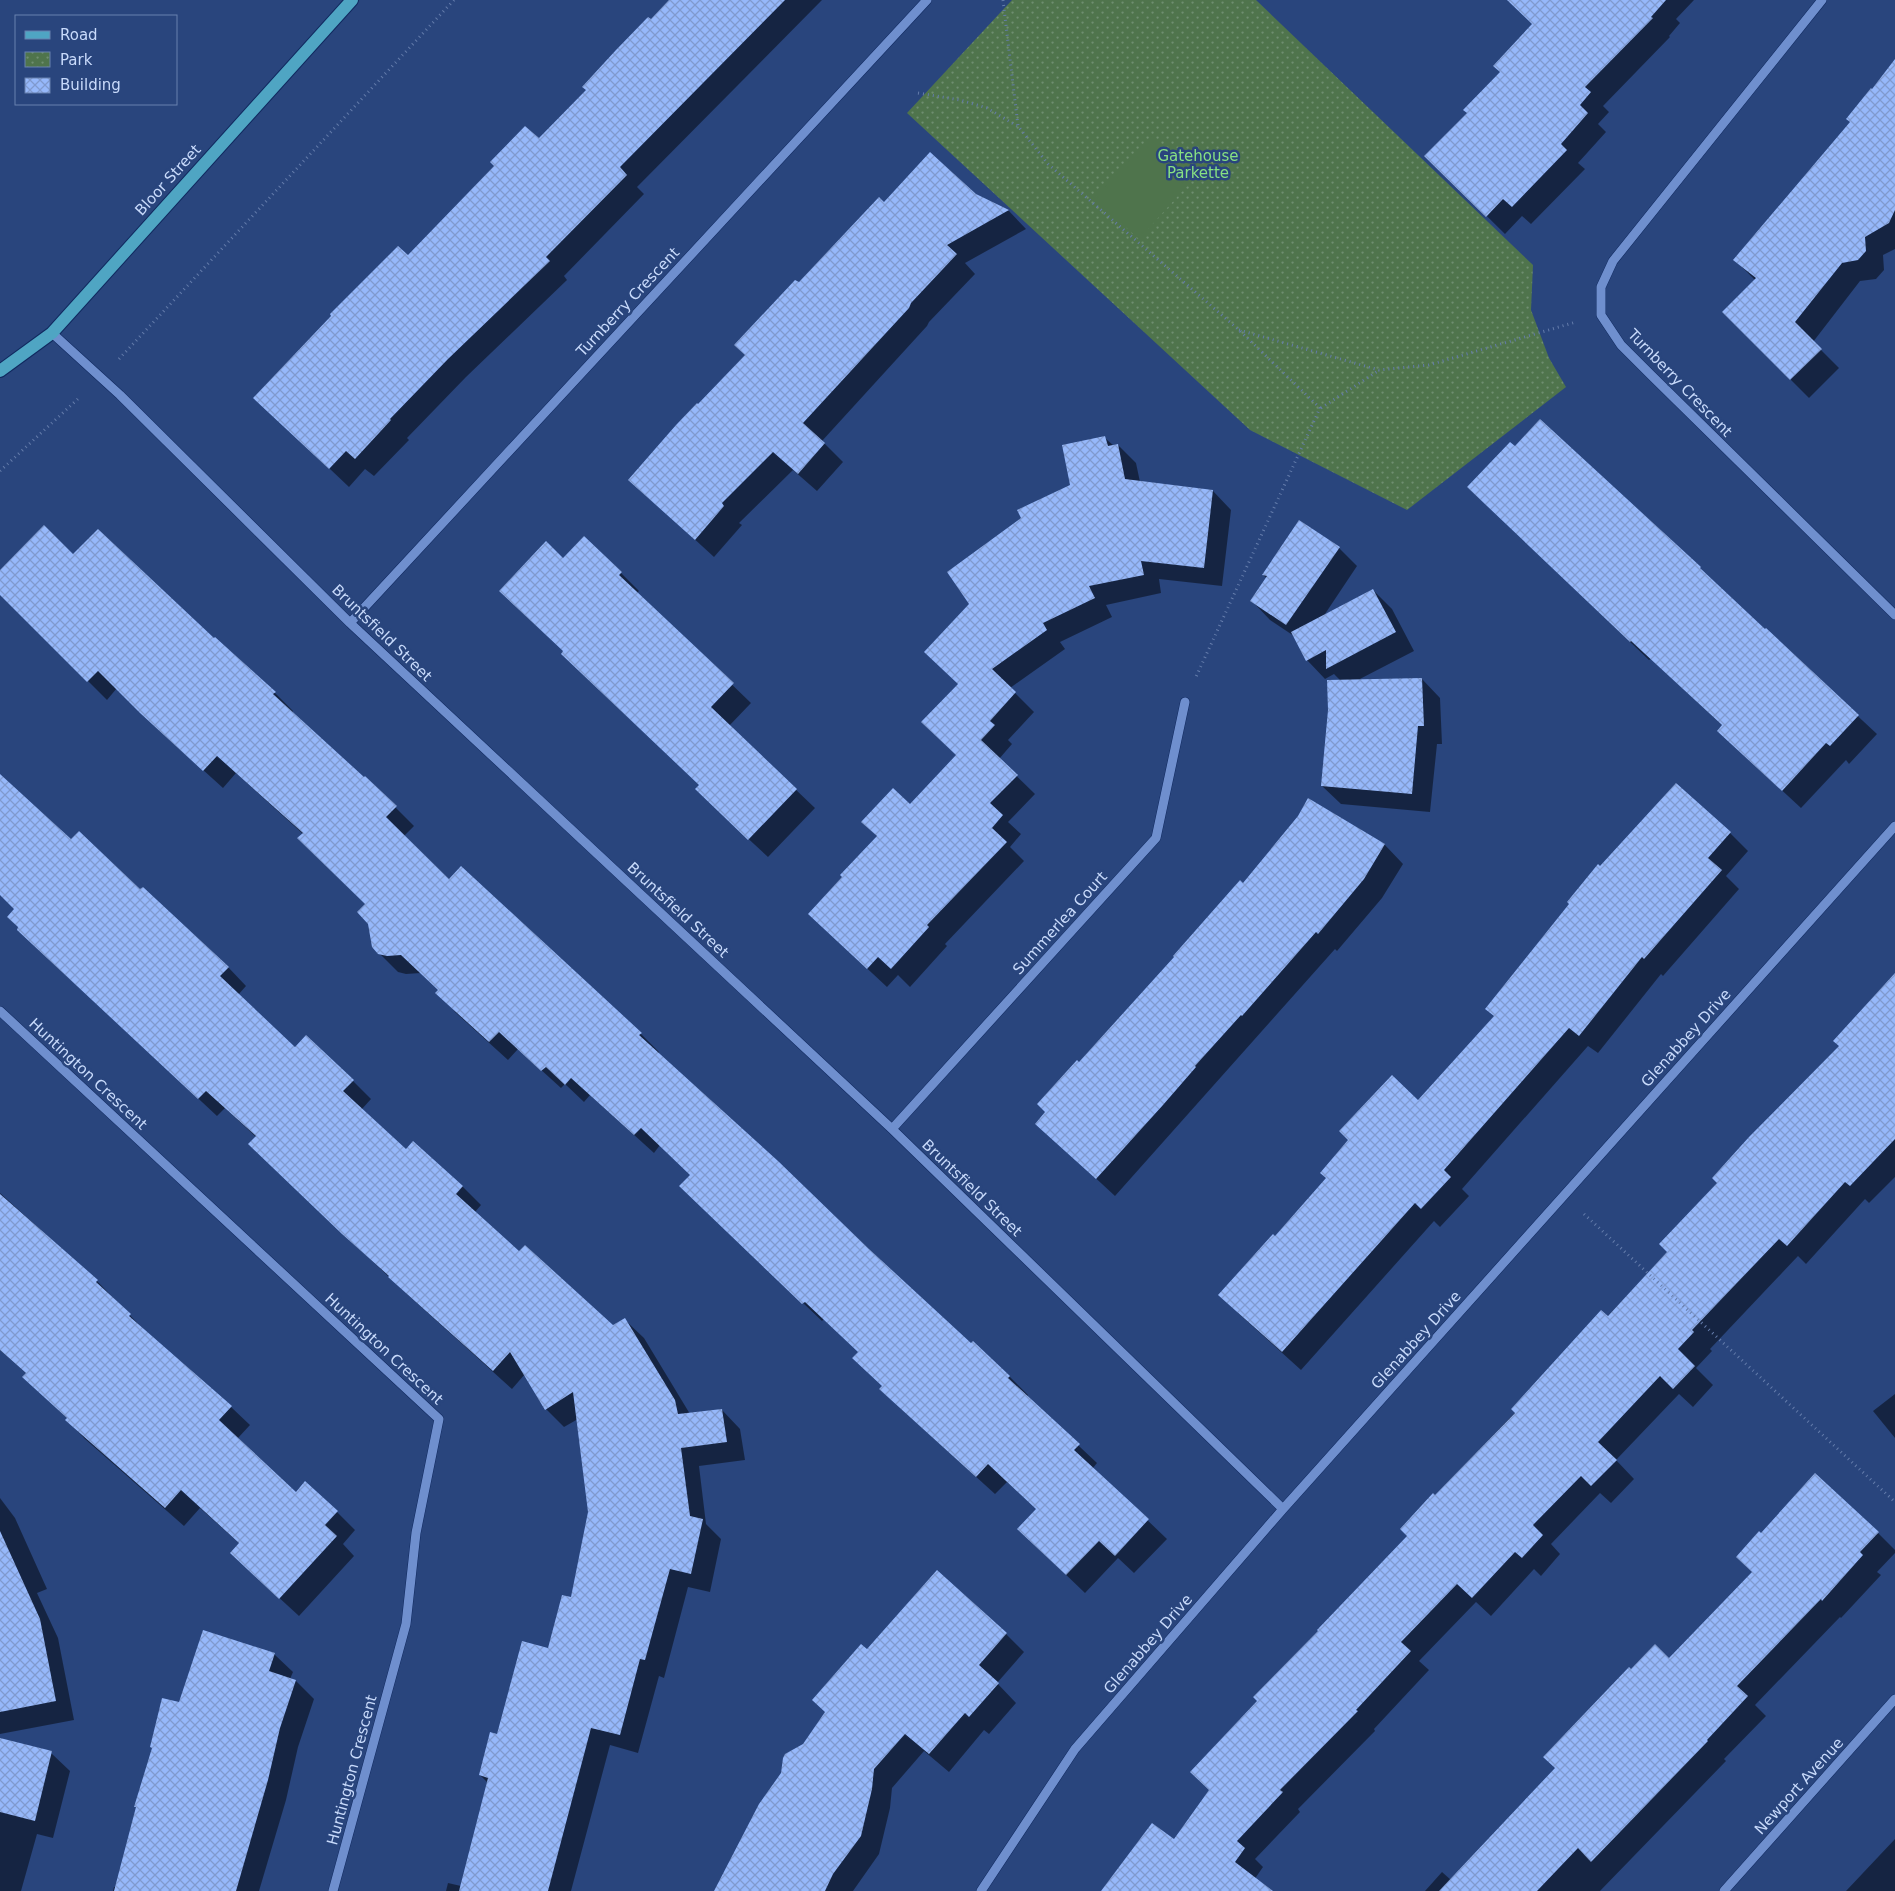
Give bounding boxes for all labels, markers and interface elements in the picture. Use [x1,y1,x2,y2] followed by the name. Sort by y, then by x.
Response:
[15,15,178,105] legend
[60,26,98,44] text: Road
[60,51,93,69] text: Park
[60,76,121,94] text: Building
[131,141,205,219] street label: Bloor Street
[1157,147,1239,182] park label: Gatehouse Parkette
[572,244,683,361] street label: Turnberry Crescent
[1623,325,1736,441] street label: Turnberry Crescent
[328,581,436,685] street label: Bruntsfield Street
[624,858,732,962] street label: Bruntsfield Street
[1009,868,1111,978] street label: Summerlea Court
[1637,985,1735,1091] street label: Glenabbey Drive
[25,1015,151,1133] street label: Huntington Crescent
[918,1136,1026,1240] street label: Bruntsfield Street
[1367,1287,1465,1393] street label: Glenabbey Drive
[321,1290,447,1408] street label: Huntington Crescent
[1100,1591,1196,1697] street label: Glenabbey Drive
[323,1693,381,1847] street label: Huntington Crescent
[1751,1734,1847,1838] street label: Newport Avenue

